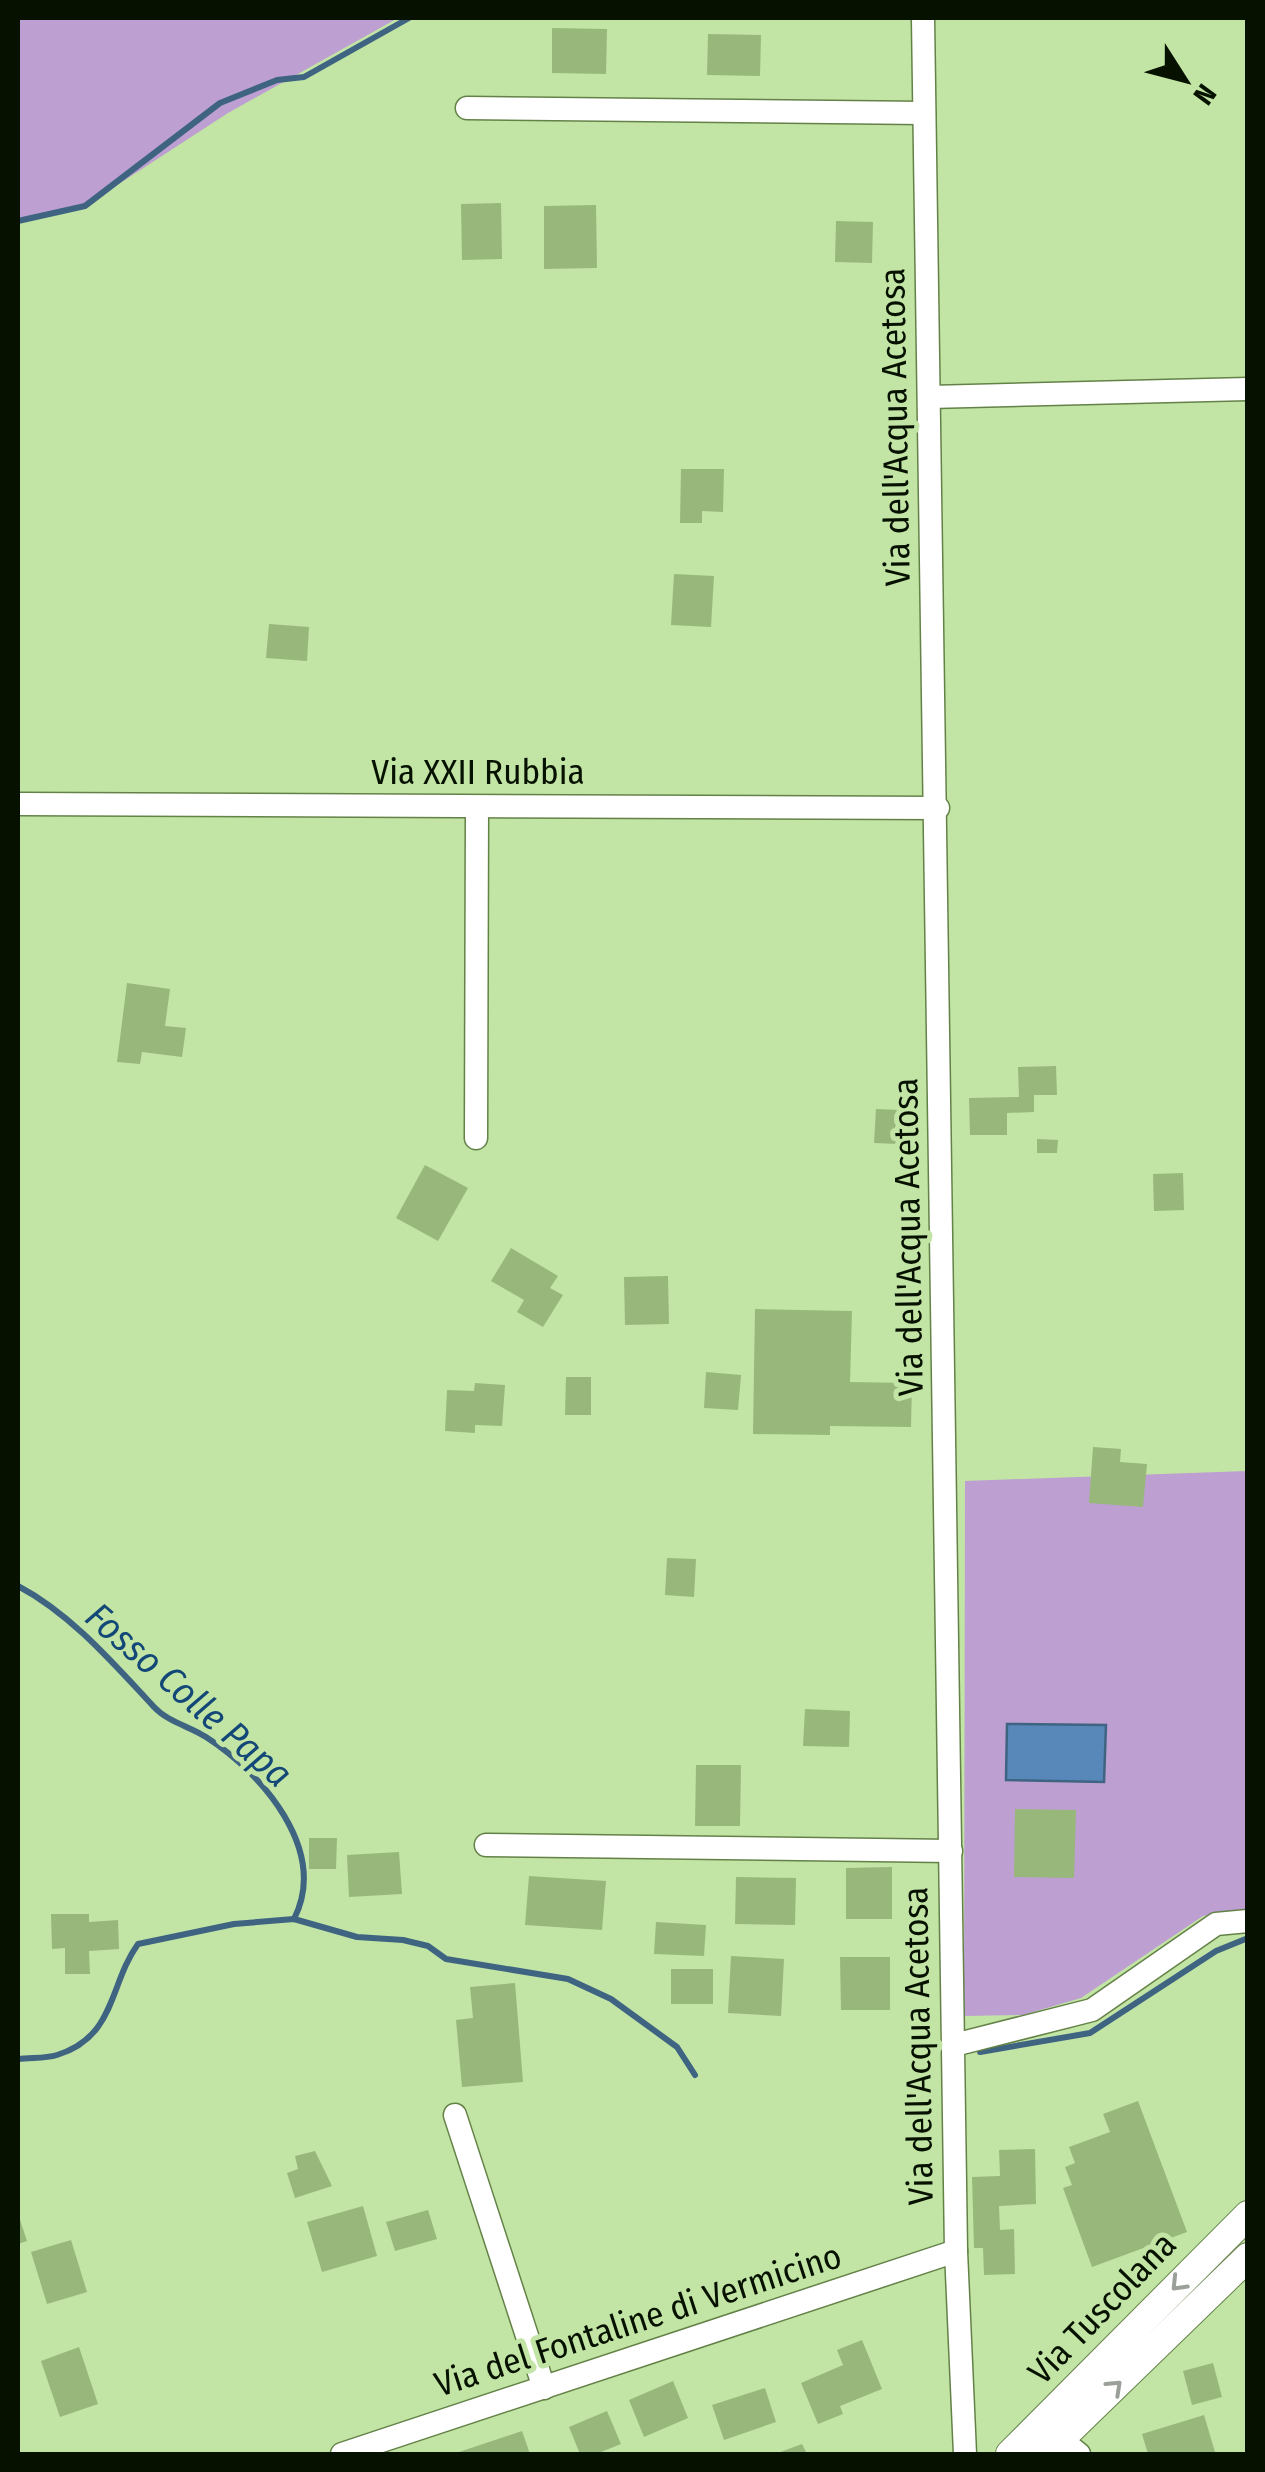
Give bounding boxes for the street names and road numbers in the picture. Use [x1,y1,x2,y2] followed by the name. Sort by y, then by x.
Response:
[871,267,919,587] street label: Via dell'Acqua Acetosa
[371,751,585,793] street label: Via XXII Rubbia
[884,1077,932,1397] street label: Via dell'Acqua Acetosa
[894,1886,942,2206] street label: Via dell'Acqua Acetosa
[1019,2223,1185,2393] street label: Via Tuscolana
[429,2234,847,2406] street label: Via del Fontaline di Vermicino

